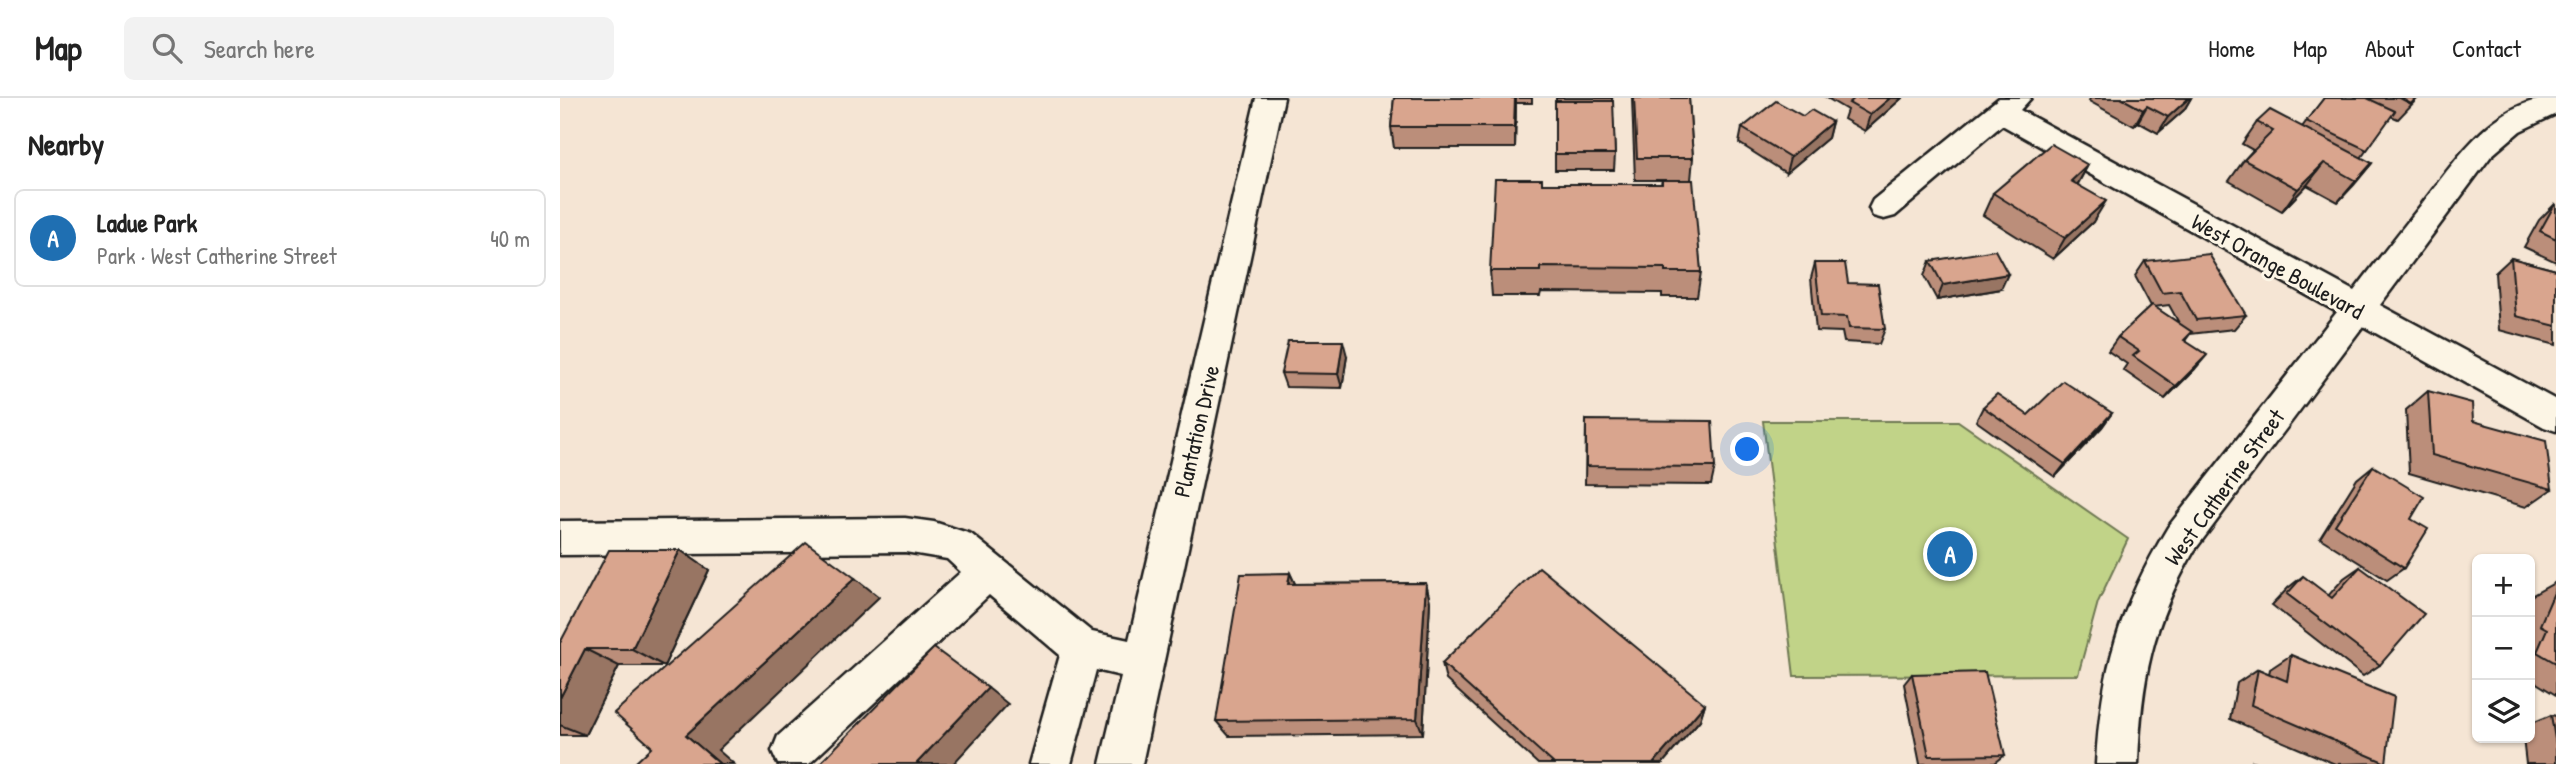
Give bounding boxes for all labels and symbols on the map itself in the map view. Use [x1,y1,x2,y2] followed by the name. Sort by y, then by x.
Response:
[2186,206,2370,326] street label: West Orange Boulevard
[1166,362,1226,500] street label: Plantation Drive
[2157,402,2292,571] street label: West Catherine Street
[1730,432,1764,466] your location
[1927,528,1973,580] pin: A

